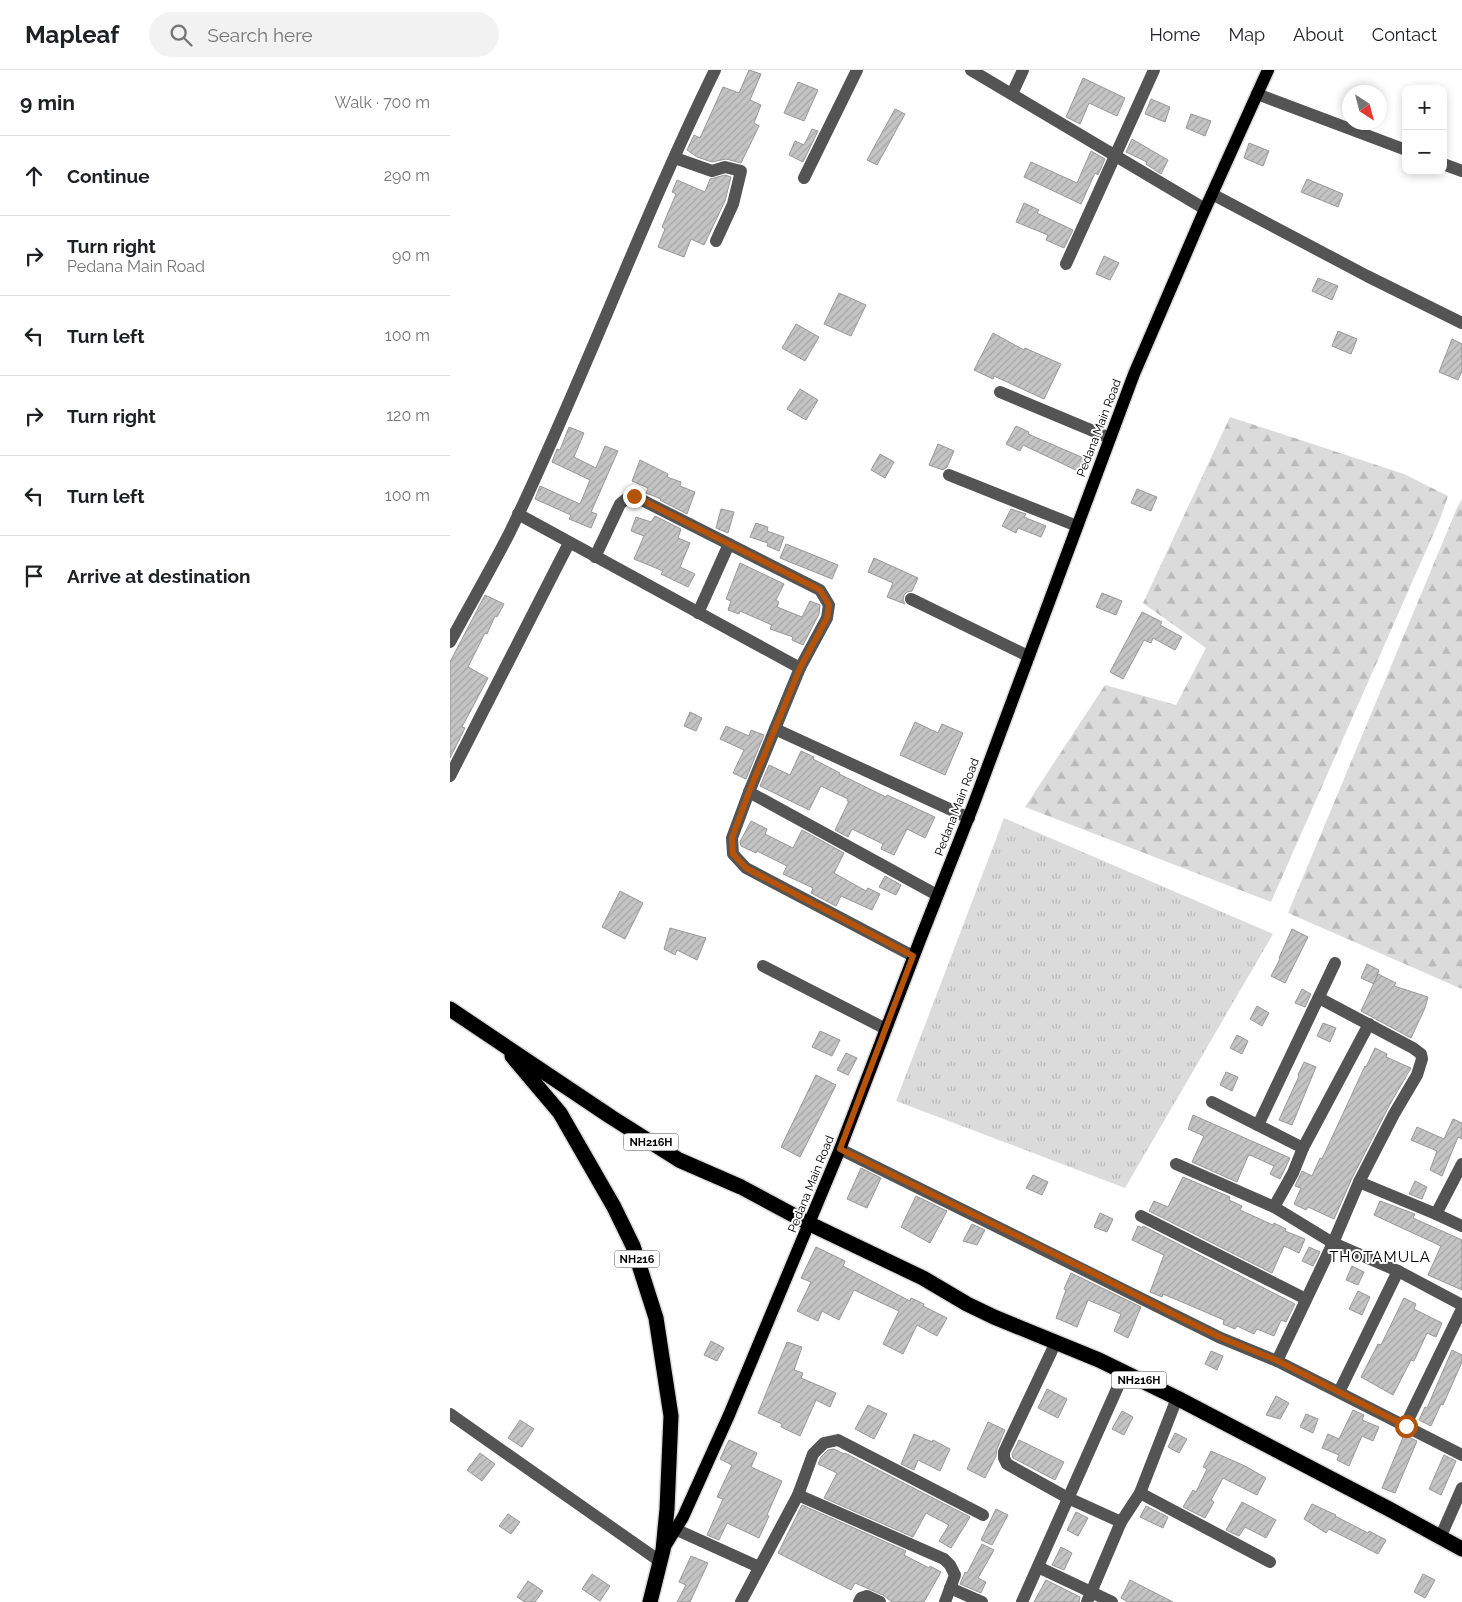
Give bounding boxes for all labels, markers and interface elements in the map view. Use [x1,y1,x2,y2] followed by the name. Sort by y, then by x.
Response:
[149,12,499,57] search box
[25,20,119,49] text: Mapleaf
[167,21,195,49] icon: search
[207,24,313,46] text: Search here
[1149,24,1200,45] text: Home
[1228,24,1265,45] text: Map
[1293,24,1344,45] text: About
[1372,24,1437,45] text: Contact
[1342,85,1387,130] north arrow
[1402,85,1447,175] map controls
[1402,85,1447,130] button: +
[20,90,75,115] text: 9 min
[335,93,430,112] text: Walk · 700 m
[1402,130,1447,175] button: −
[20,162,48,190] icon: ahead
[67,165,150,187] text: Continue
[384,166,430,185] text: 290 m
[67,235,156,257] text: Turn right
[20,242,48,270] icon: right
[392,246,430,265] text: 90 m
[67,257,205,276] text: Pedana Main Road
[20,322,48,350] icon: left
[67,325,144,347] text: Turn left
[385,326,430,345] text: 100 m
[1074,377,1124,479] street label: Pedana Main Road
[20,402,48,430] icon: right
[67,405,156,427] text: Turn right
[386,406,430,425] text: 120 m
[20,482,48,510] icon: left
[67,485,144,507] text: Turn left
[623,485,646,508] route end
[385,486,430,505] text: 100 m
[20,562,48,590] icon: arrive
[67,565,251,587] text: Arrive at destination
[932,756,982,858] street label: Pedana Main Road
[785,1133,837,1235] street label: Pedana Main Road
[624,1134,678,1150] road number: NH216H
[1329,1248,1431,1266] district label: THOTAMULA
[614,1250,660,1268] road number: NH216
[1112,1372,1166,1388] road number: NH216H
[1395,1415,1418,1438] route start

